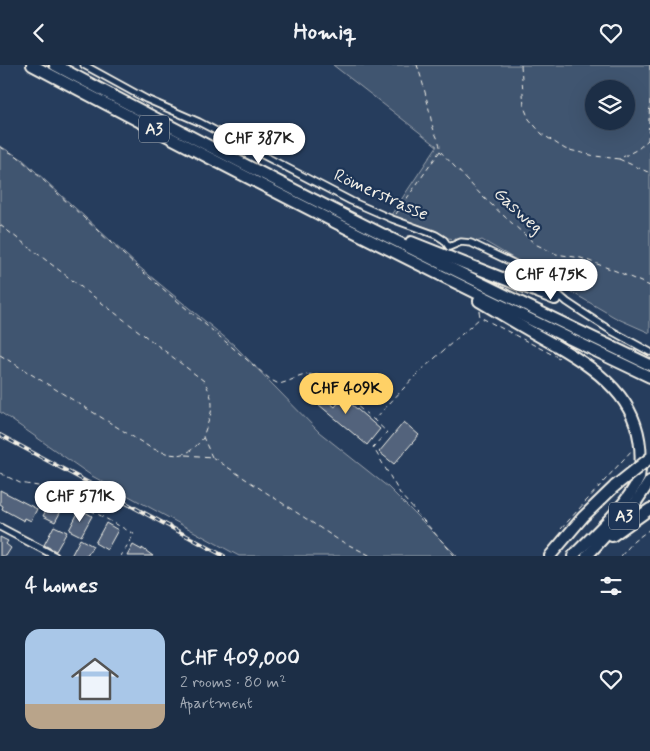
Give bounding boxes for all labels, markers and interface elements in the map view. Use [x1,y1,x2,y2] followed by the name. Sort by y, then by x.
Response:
[25,19,53,47] icon: back
[293,19,357,47] text: Homiq
[597,19,625,47] icon: heart
[585,80,635,130] map controls
[585,80,635,130] button: layers
[139,116,169,143] road number: A3
[207,123,311,165] pin: CHF 387K
[224,128,294,149] text: CHF 387K
[330,163,432,227] street label: Römerstrasse
[488,182,548,240] street label: Gasweg
[499,259,603,301] pin: CHF 475K
[516,264,586,285] text: CHF 475K
[294,373,398,415] pin: CHF 409K
[310,378,382,399] text: CHF 409K
[28,481,132,523] pin: CHF 571K
[46,486,114,507] text: CHF 571K
[609,503,639,529] road number: A3
[25,572,98,600] text: 4 homes
[597,572,625,600] icon: filters
[180,644,300,672] text: CHF 409,000
[65,649,125,709] icon: home
[597,665,625,693] icon: heart
[180,672,286,693] text: 2 rooms · 80 m²
[180,693,253,714] text: Apartment

